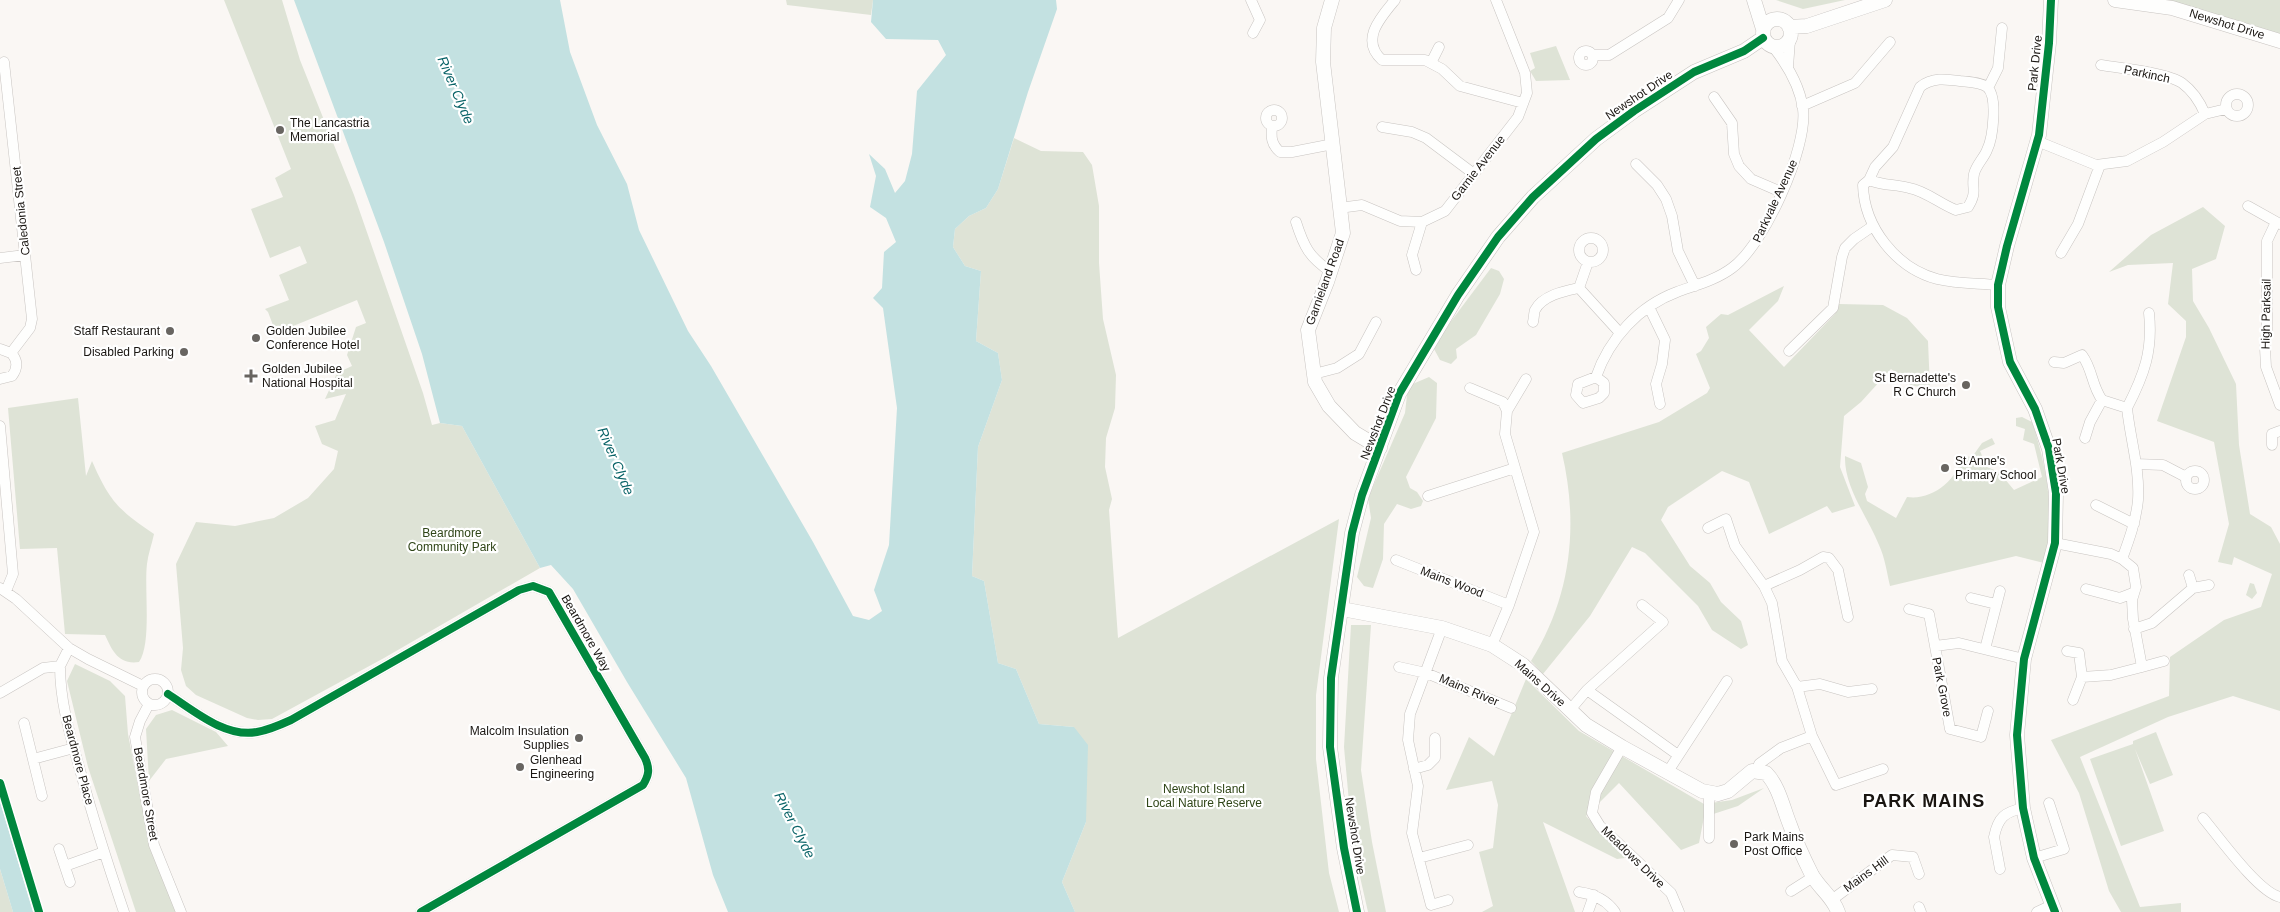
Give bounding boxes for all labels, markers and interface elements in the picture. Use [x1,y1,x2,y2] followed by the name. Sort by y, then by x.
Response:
[2188,6,2267,42] street label: Newshot Drive
[2025,34,2045,92] street label: Park Drive
[434,54,478,127] water label: River Clyde
[2123,62,2171,86] street label: Parkinch
[1603,67,1676,123] street label: Newshot Drive
[290,116,370,144] place label: The Lancastria Memorial
[274,124,286,136] marker: The Lancastria Memorial
[1448,132,1508,204] street label: Garnie Avenue
[1750,157,1800,245] street label: Parkvale Avenue
[9,165,33,256] street label: Caledonia Street
[1303,237,1347,327] street label: Garnieland Road
[2258,279,2274,349] street label: High Parksail
[74,324,161,338] place label: Staff Restaurant
[266,324,359,352] place label: Golden Jubilee Conference Hotel
[164,325,176,337] marker: Staff Restaurant
[250,332,262,344] marker: Golden Jubilee Conference Hotel
[83,345,174,359] place label: Disabled Parking
[178,346,190,358] marker: Disabled Parking
[262,362,353,390] place label: Golden Jubilee National Hospital
[244,369,258,383] marker: Golden Jubilee National Hospital
[1874,371,1956,399] place label: St Bernadette's R C Church
[1960,379,1972,391] marker: St Bernadette's R C Church
[1357,384,1399,462] street label: Newshot Drive
[594,425,638,498] water label: River Clyde
[2049,437,2073,495] street label: Park Drive
[1955,454,2036,482] place label: St Anne's Primary School
[1939,462,1951,474] marker: St Anne's Primary School
[408,526,497,554] park label: Beardmore Community Park
[1418,564,1486,600] street label: Mains Wood
[558,592,614,674] street label: Beardmore Way
[1929,656,1955,718] street label: Park Grove
[1512,657,1568,710] street label: Mains Drive
[1437,671,1501,709] street label: Mains River
[59,713,97,807] street label: Beardmore Place
[470,724,569,752] place label: Malcolm Insulation Supplies
[573,732,585,744] marker: Malcolm Insulation Supplies
[131,746,161,843] street label: Beardmore Street
[530,753,594,781] place label: Glenhead Engineering
[514,761,526,773] marker: Glenhead Engineering
[1146,782,1262,810] park label: Newshot Island Local Nature Reserve
[771,789,819,861] water label: River Clyde
[1863,791,1985,811] district label: PARK MAINS
[1342,796,1368,876] street label: Newshot Drive
[1598,823,1668,891] street label: Meadows Drive
[1744,830,1804,858] place label: Park Mains Post Office
[1728,838,1740,850] marker: Park Mains Post Office
[1841,853,1891,895] street label: Mains Hill

